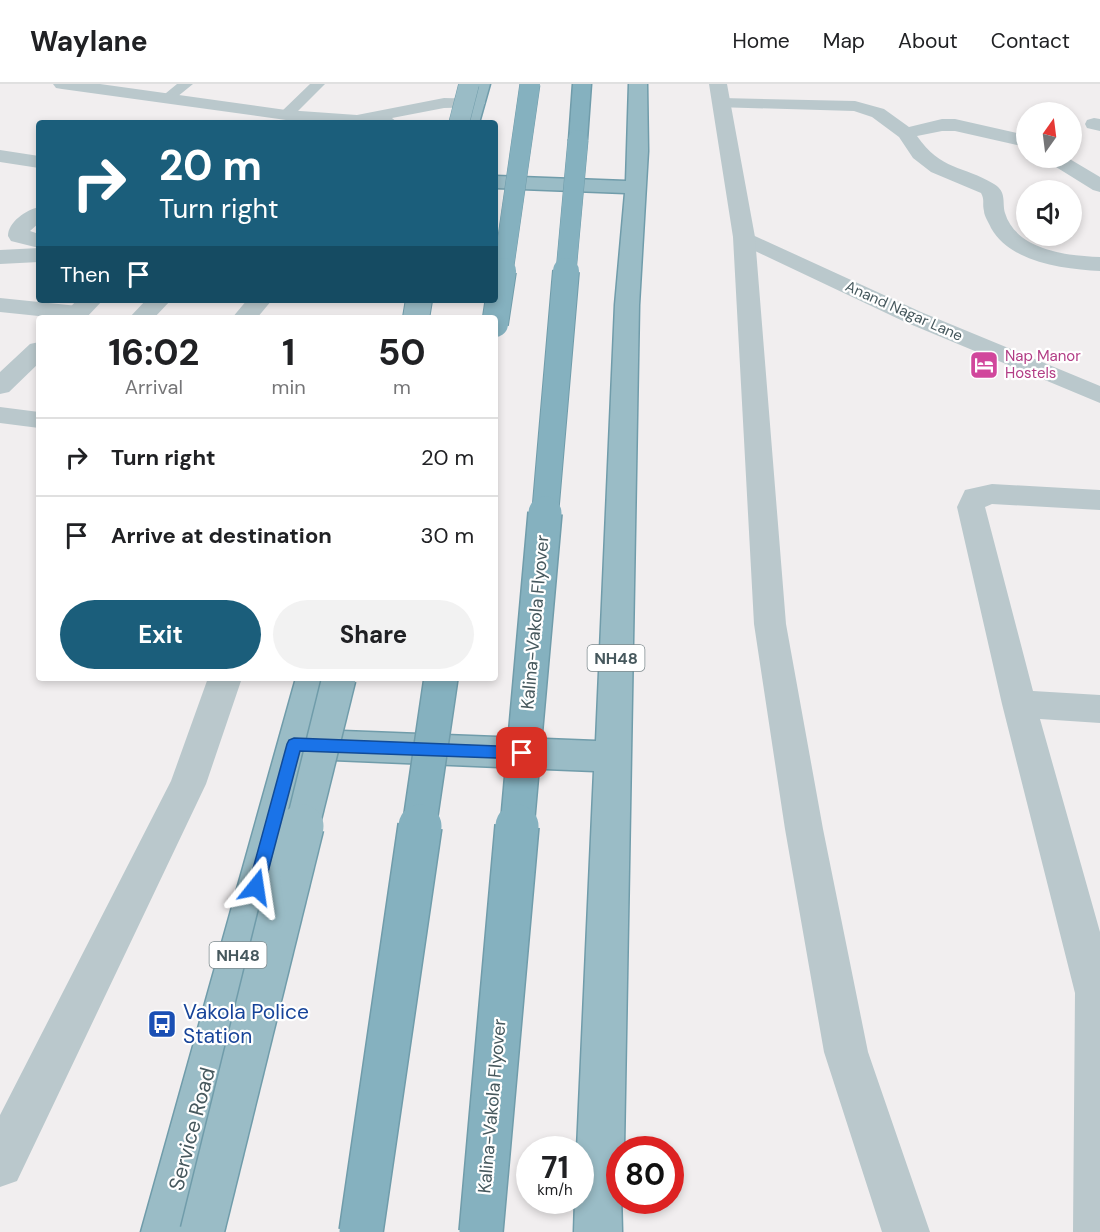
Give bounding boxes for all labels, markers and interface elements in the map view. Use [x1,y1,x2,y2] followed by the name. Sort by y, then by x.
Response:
[30,23,148,60] text: Waylane
[732,27,790,55] text: Home
[823,27,865,55] text: Map
[898,27,958,55] text: About
[991,27,1070,55] text: Contact
[1016,102,1082,168] north arrow
[1016,102,1082,246] map controls
[159,138,262,193] text: 20 m
[60,144,138,222] icon: right
[1016,180,1082,246] button: sound
[159,191,279,226] text: Turn right
[122,258,155,291] icon: arrive
[60,260,110,289] text: Then
[842,276,966,346] street label: Anand Nagar Lane
[108,329,199,376] text: 16:02
[282,329,295,376] text: 1
[378,329,426,376] text: 50
[1005,346,1081,383] place label: Nap Manor Hostels
[968,349,1000,381] hotel icon: Nap Manor Hostels
[125,374,183,400] text: Arrival
[272,374,306,400] text: min
[393,374,411,400] text: m
[60,441,93,474] icon: right
[111,443,216,472] text: Turn right
[421,443,474,472] text: 20 m
[60,519,93,552] icon: arrive
[111,521,332,550] text: Arrive at destination
[420,521,474,550] text: 30 m
[515,534,555,710] street label: Kalina-Vakola Flyover
[60,600,261,669] button: Exit
[273,600,474,669] button: Share
[588,645,644,671] road number: NH48
[496,727,547,778] pin
[505,736,538,769] icon: arrive
[224,855,288,919] position arrow
[210,942,266,968] road number: NH48
[183,998,309,1050] place label: Vakola Police Station
[146,1008,178,1040] bus stop icon: Vakola Police Station
[472,1018,512,1194] street label: Kalina-Vakola Flyover
[162,1064,222,1194] street label: Service Road
[606,1136,684,1214] speed limit sign: 80
[541,1148,569,1187] text: 71
[537,1180,573,1200] text: km/h

